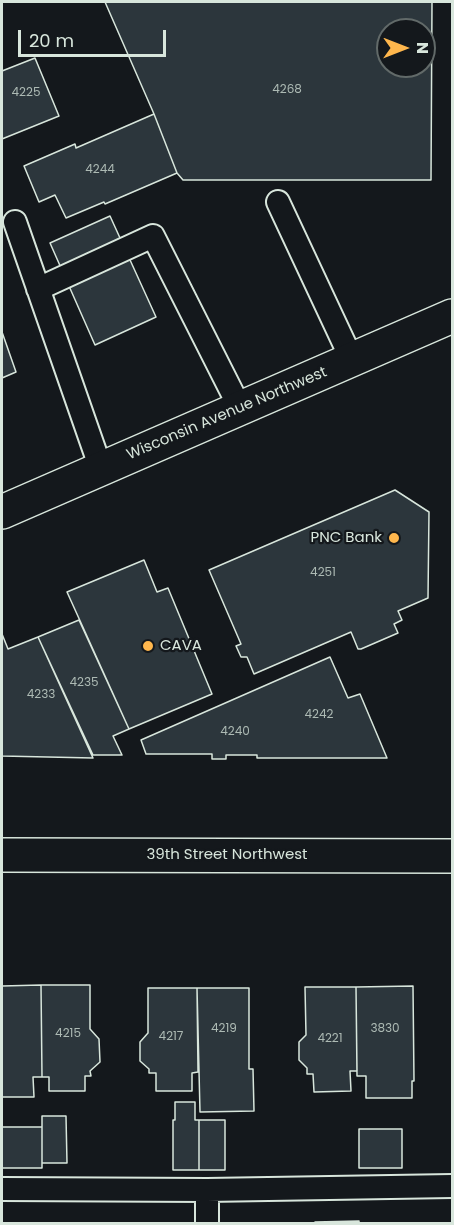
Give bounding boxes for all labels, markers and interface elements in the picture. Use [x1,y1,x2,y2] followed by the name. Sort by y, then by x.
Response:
[21,18,170,56] scale bar
[376,18,436,78] north arrow
[29,28,74,53] text: 20 m
[411,42,434,54] text: N
[272,83,302,97] house number: 4268
[12,86,40,100] house number: 4225
[85,163,115,177] house number: 4244
[124,364,330,464] street label: Wisconsin Avenue Northwest
[311,529,382,547] place label: PNC Bank
[387,531,401,545] marker: PNC Bank
[310,566,336,580] house number: 4251
[160,637,202,655] place label: CAVA
[141,639,155,653] marker: CAVA
[69,676,99,690] house number: 4235
[27,688,55,702] house number: 4233
[305,708,333,722] house number: 4242
[220,725,250,739] house number: 4240
[147,846,307,864] street label: 39th Street Northwest
[211,1022,237,1036] house number: 4219
[370,1022,400,1036] house number: 3830
[55,1027,81,1041] house number: 4215
[159,1030,183,1044] house number: 4217
[317,1032,343,1046] house number: 4221

